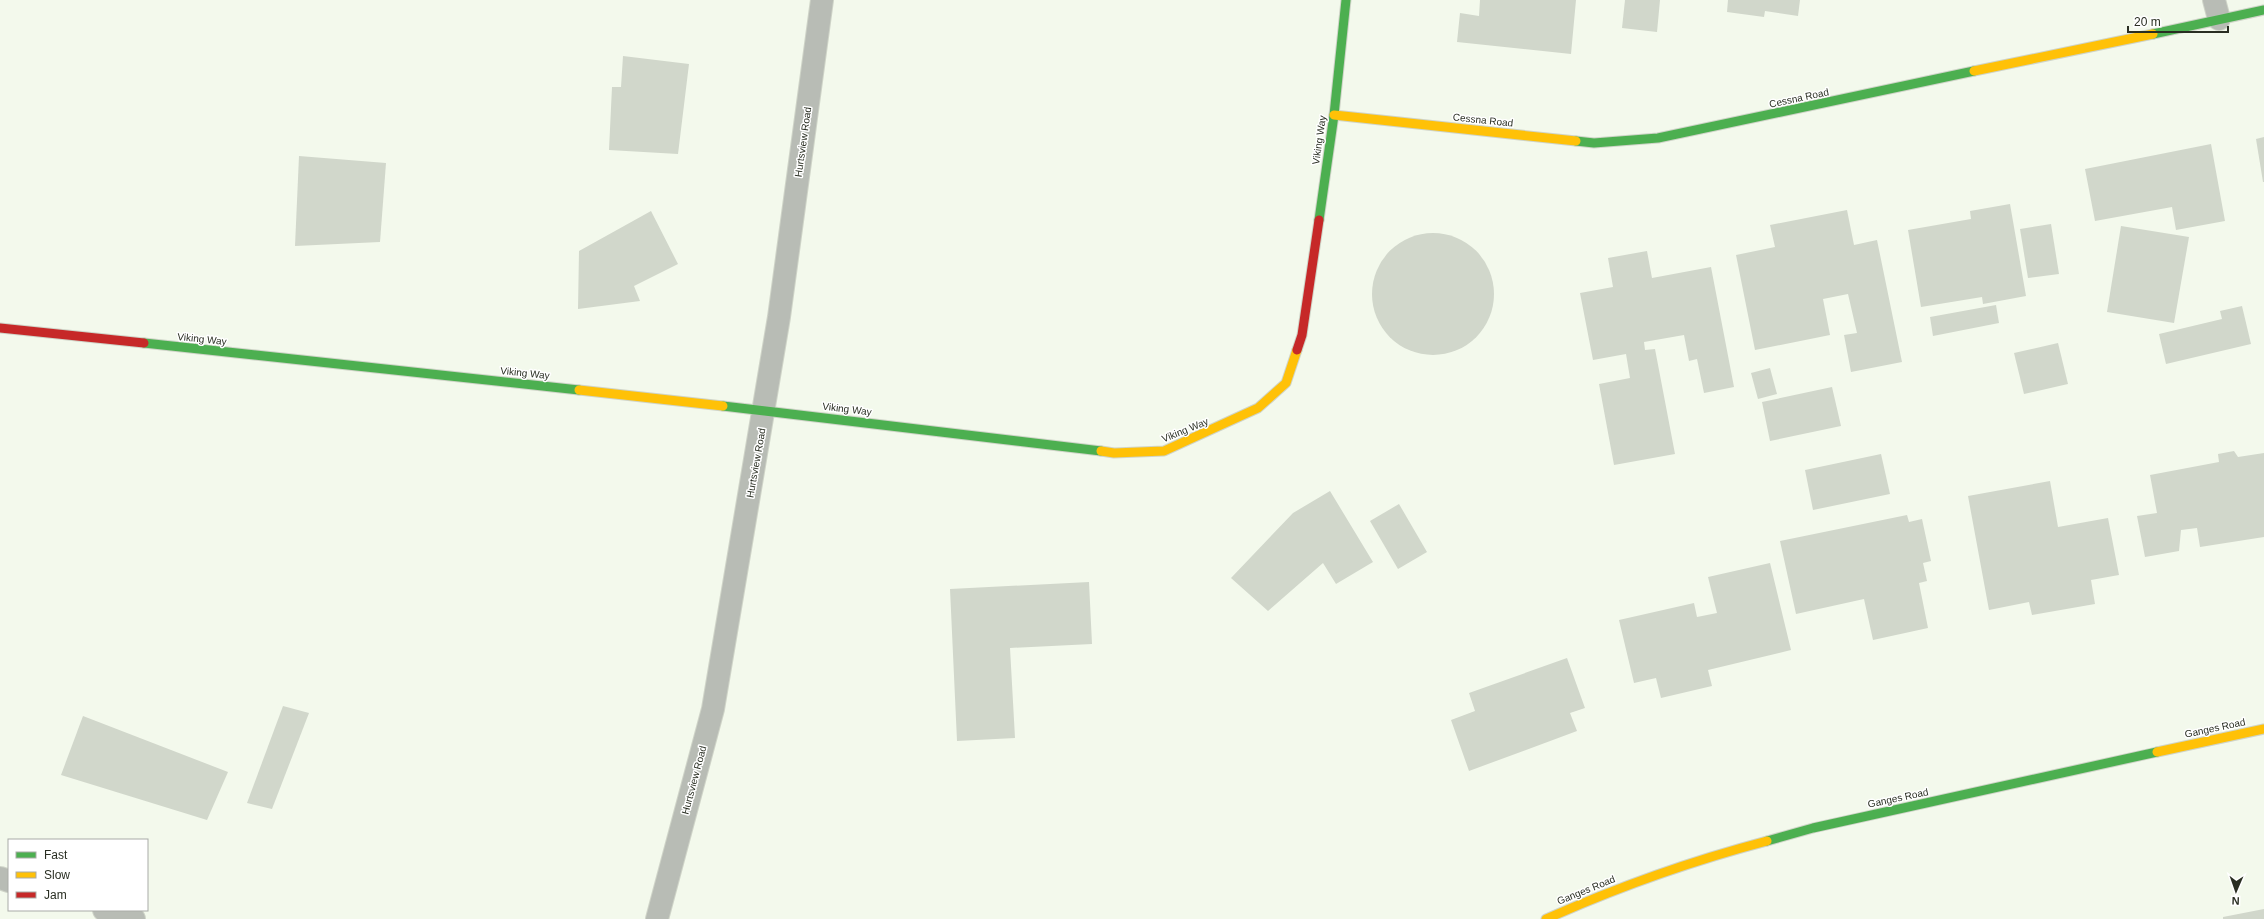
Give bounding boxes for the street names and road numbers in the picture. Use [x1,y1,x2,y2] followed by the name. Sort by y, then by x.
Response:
[1768,86,1830,110] street label: Cessna Road
[793,106,813,178] street label: Hurtsview Road
[1452,111,1514,129] street label: Cessna Road
[1310,115,1328,165] street label: Viking Way
[177,331,227,347] street label: Viking Way
[500,365,550,381] street label: Viking Way
[822,401,872,417] street label: Viking Way
[1160,416,1210,444] street label: Viking Way
[744,427,768,499] street label: Hurtsview Road
[2184,716,2246,740] street label: Ganges Road
[680,744,708,816] street label: Hurtsview Road
[1867,786,1929,810] street label: Ganges Road
[1555,873,1617,907] street label: Ganges Road

